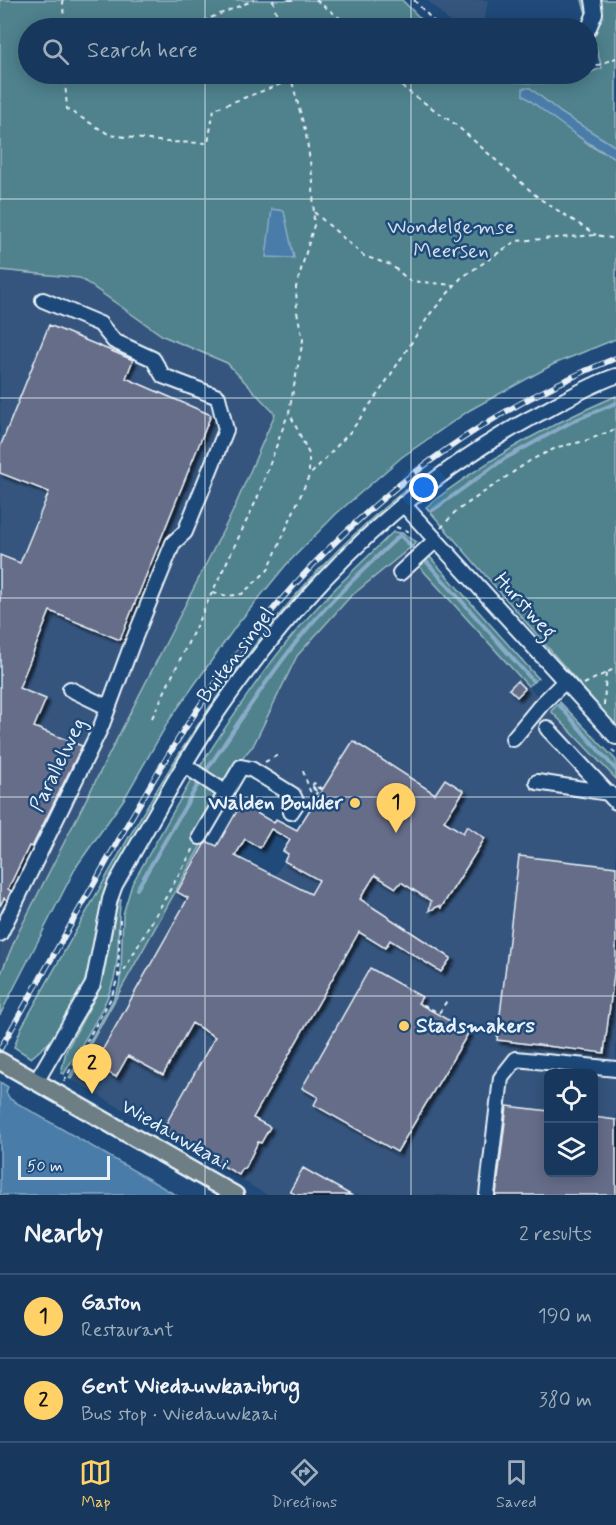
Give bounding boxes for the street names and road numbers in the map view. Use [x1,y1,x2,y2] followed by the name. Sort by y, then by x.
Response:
[486,566,563,647] street label: Hurstweg
[191,601,282,709] street label: Buitensingel
[23,713,93,817] street label: Parallelweg
[116,1093,234,1177] street label: Wiedauwkaai

